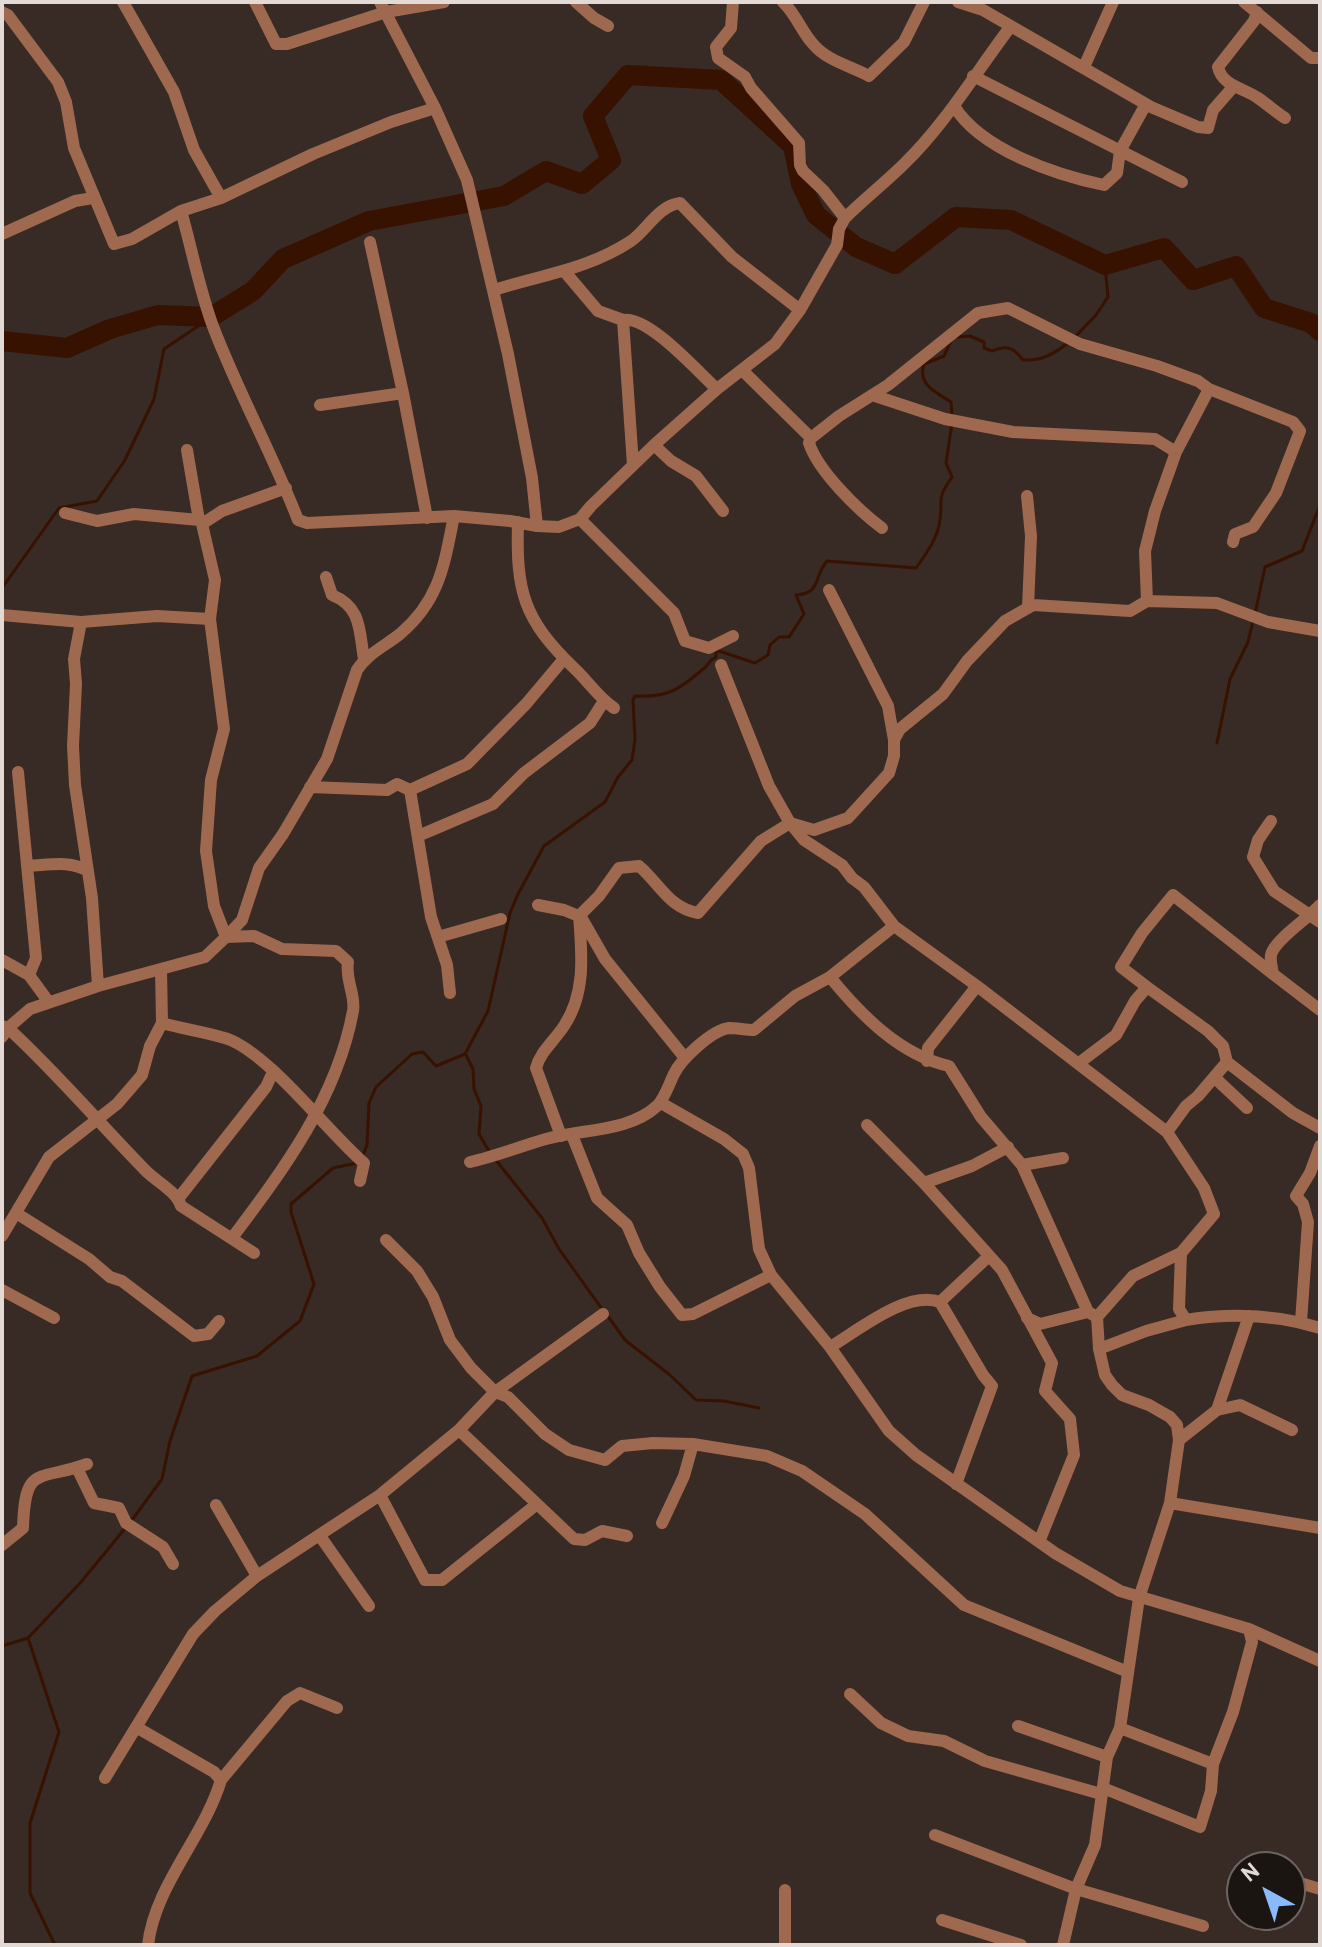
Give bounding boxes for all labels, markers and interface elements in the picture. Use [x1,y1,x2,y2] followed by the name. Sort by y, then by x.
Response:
[1226,1851,1306,1931] north arrow
[1237,1858,1266,1889] text: N

